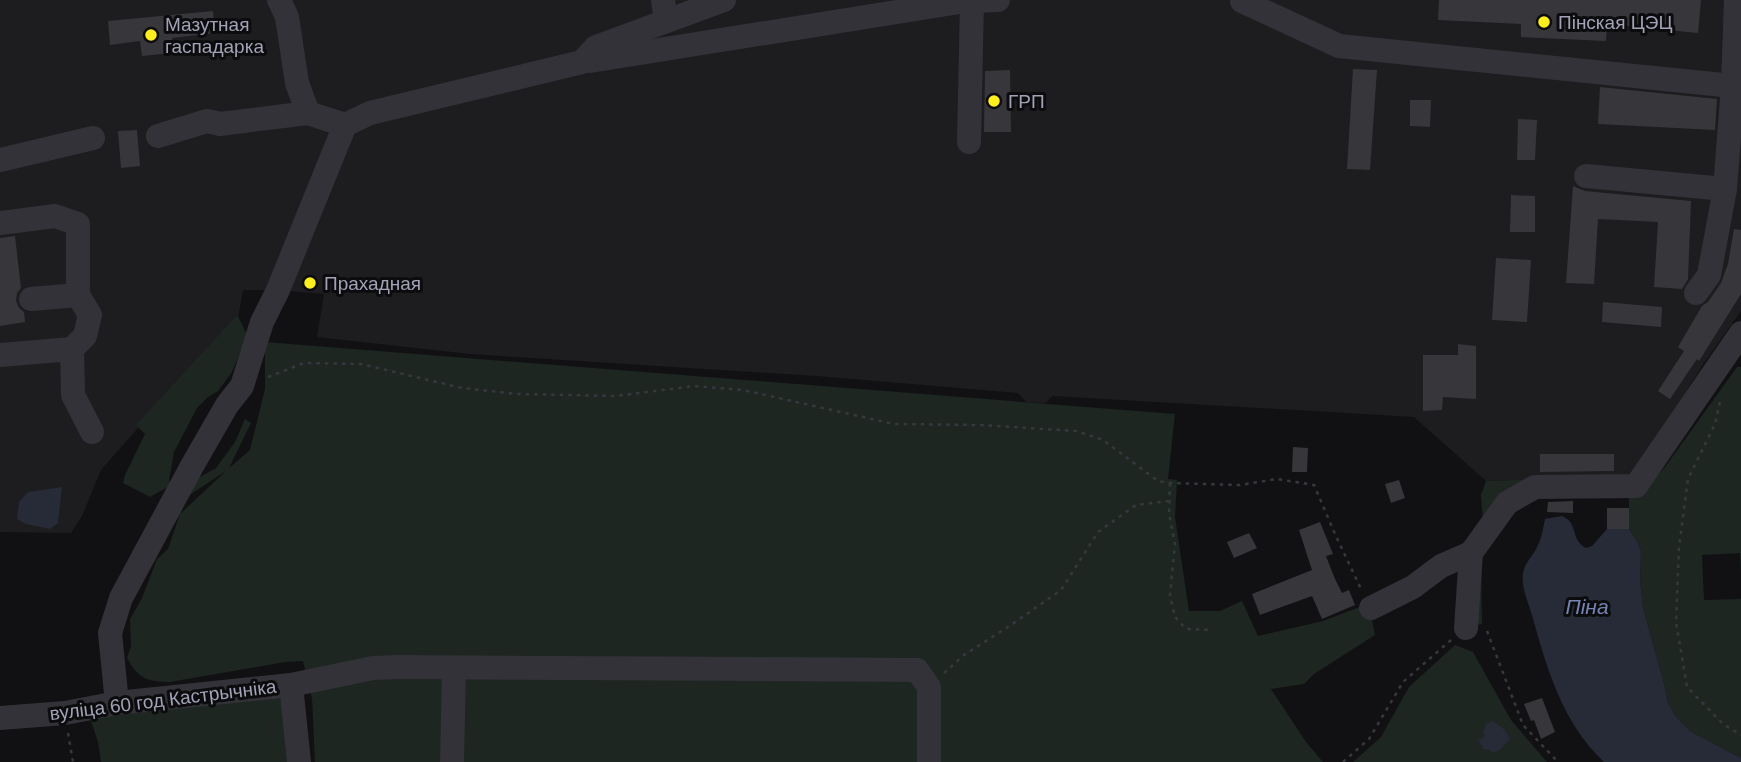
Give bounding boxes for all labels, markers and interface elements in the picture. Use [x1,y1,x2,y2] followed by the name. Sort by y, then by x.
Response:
[1558,12,1673,33] place label: Пінская ЦЭЦ
[165,14,264,57] place label: Мазутная гаспадарка
[1536,14,1552,30] marker: Пінская ЦЭЦ
[143,27,159,43] marker: Мазутная гаспадарка
[1008,91,1045,112] place label: ГРП
[986,93,1002,109] marker: ГРП
[324,273,421,294] place label: Прахадная
[302,275,318,291] marker: Прахадная
[1565,595,1609,618] water label: Піна
[48,676,278,724] street label: вуліца 60 год Кастрычніка

